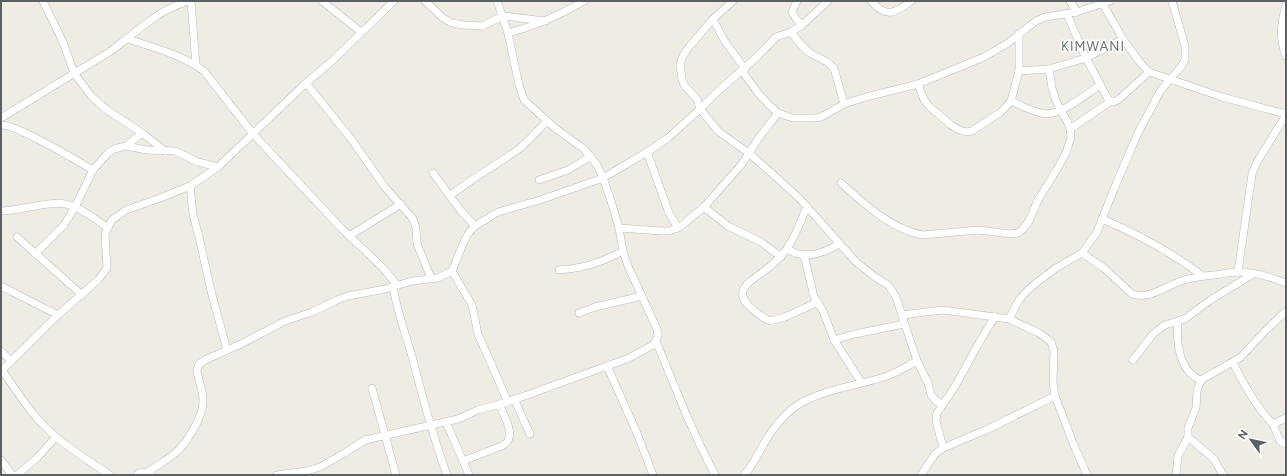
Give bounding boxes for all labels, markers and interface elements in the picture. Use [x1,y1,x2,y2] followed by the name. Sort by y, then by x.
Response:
[1061,39,1125,54] district label: KIMWANI
[1231,420,1271,460] north arrow
[1235,428,1251,442] text: N

